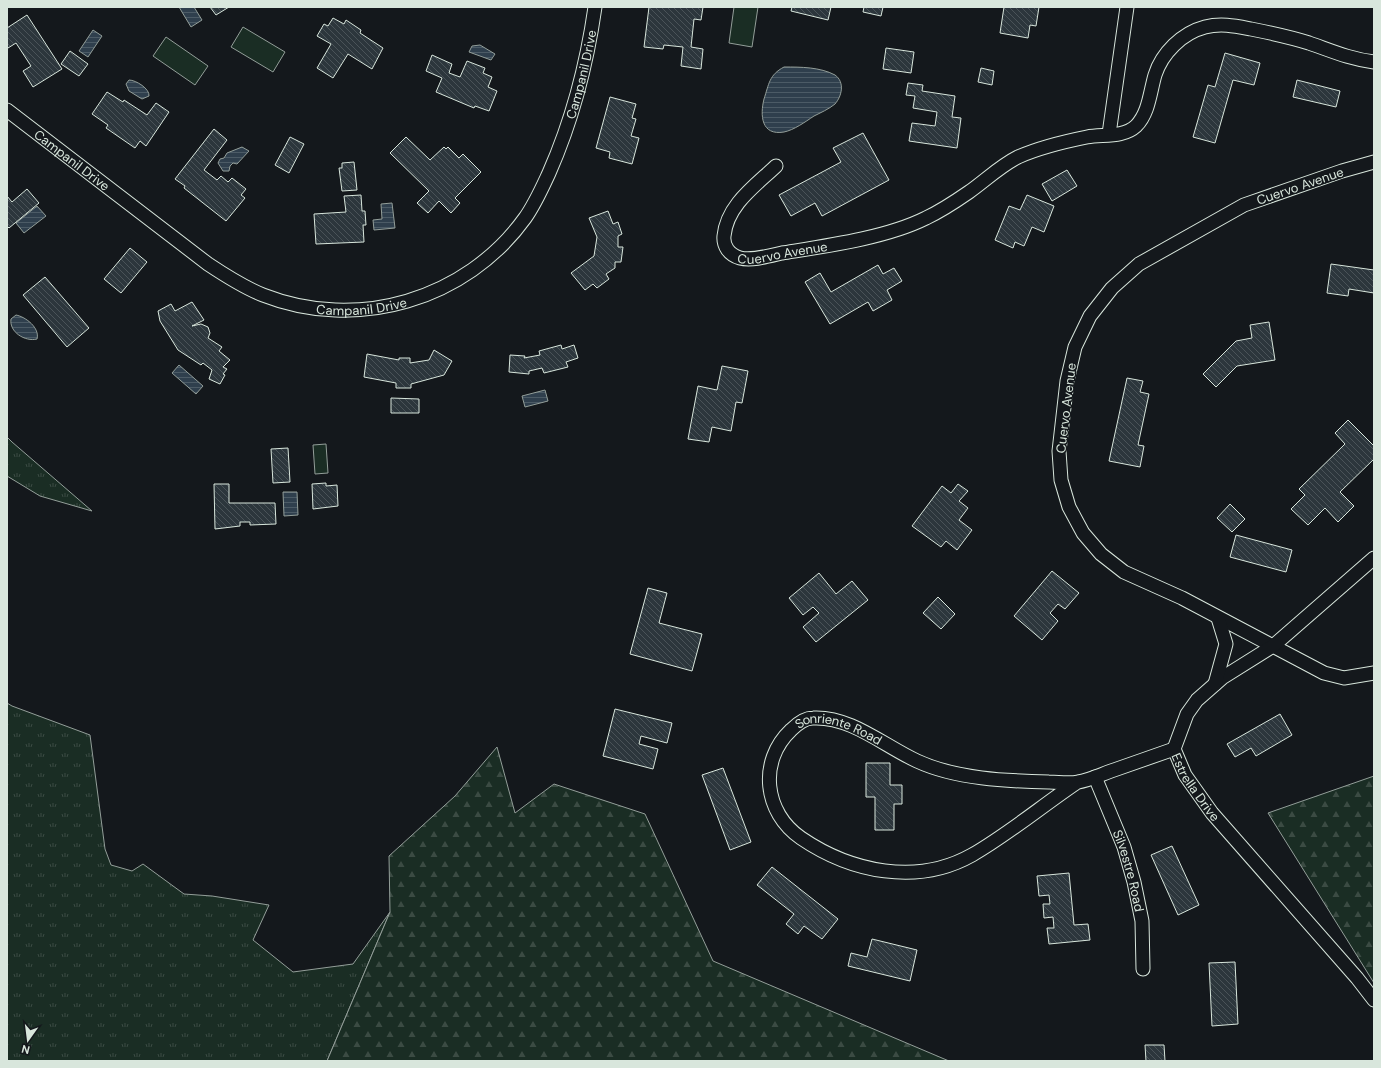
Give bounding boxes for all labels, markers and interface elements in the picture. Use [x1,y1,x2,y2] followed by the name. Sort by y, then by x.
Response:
[562,29,600,121] street label: Campanil Drive
[31,125,113,194] street label: Campanil Drive
[1254,163,1346,209] street label: Cuervo Avenue
[736,237,829,268] street label: Cuervo Avenue
[315,293,409,319] street label: Campanil Drive
[1052,362,1080,454] street label: Cuervo Avenue
[791,709,885,748] street label: Sonriente Road
[1168,750,1224,825] street label: Estrella Drive
[1109,827,1148,913] street label: Silvestre Road
[8,1020,48,1060] north arrow
[20,1042,31,1057] text: N

